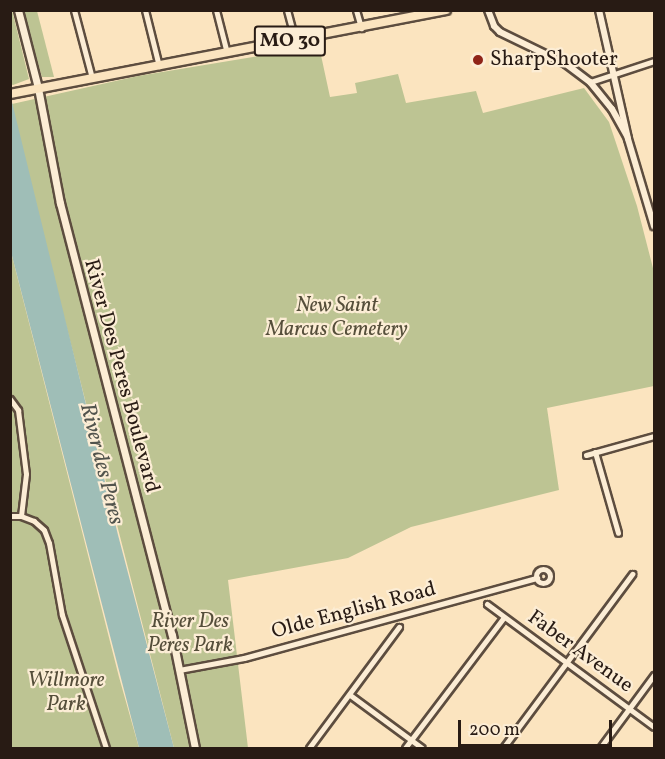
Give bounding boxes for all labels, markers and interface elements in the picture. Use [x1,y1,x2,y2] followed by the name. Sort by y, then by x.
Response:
[252,24,328,58] road number: MO 30
[490,47,618,73] place label: SharpShooter
[471,53,485,67] marker: SharpShooter
[78,256,164,496] street label: River Des Peres Boulevard
[266,293,408,343] park label: New Saint Marcus Cemetery
[73,400,129,528] water label: River des Peres
[269,577,439,645] street label: Olde English Road
[522,605,638,699] street label: Faber Avenue
[147,609,233,659] park label: River Des Peres Park
[28,668,104,718] park label: Willmore Park
[461,708,616,746] scale bar
[469,718,520,743] text: 200 m

